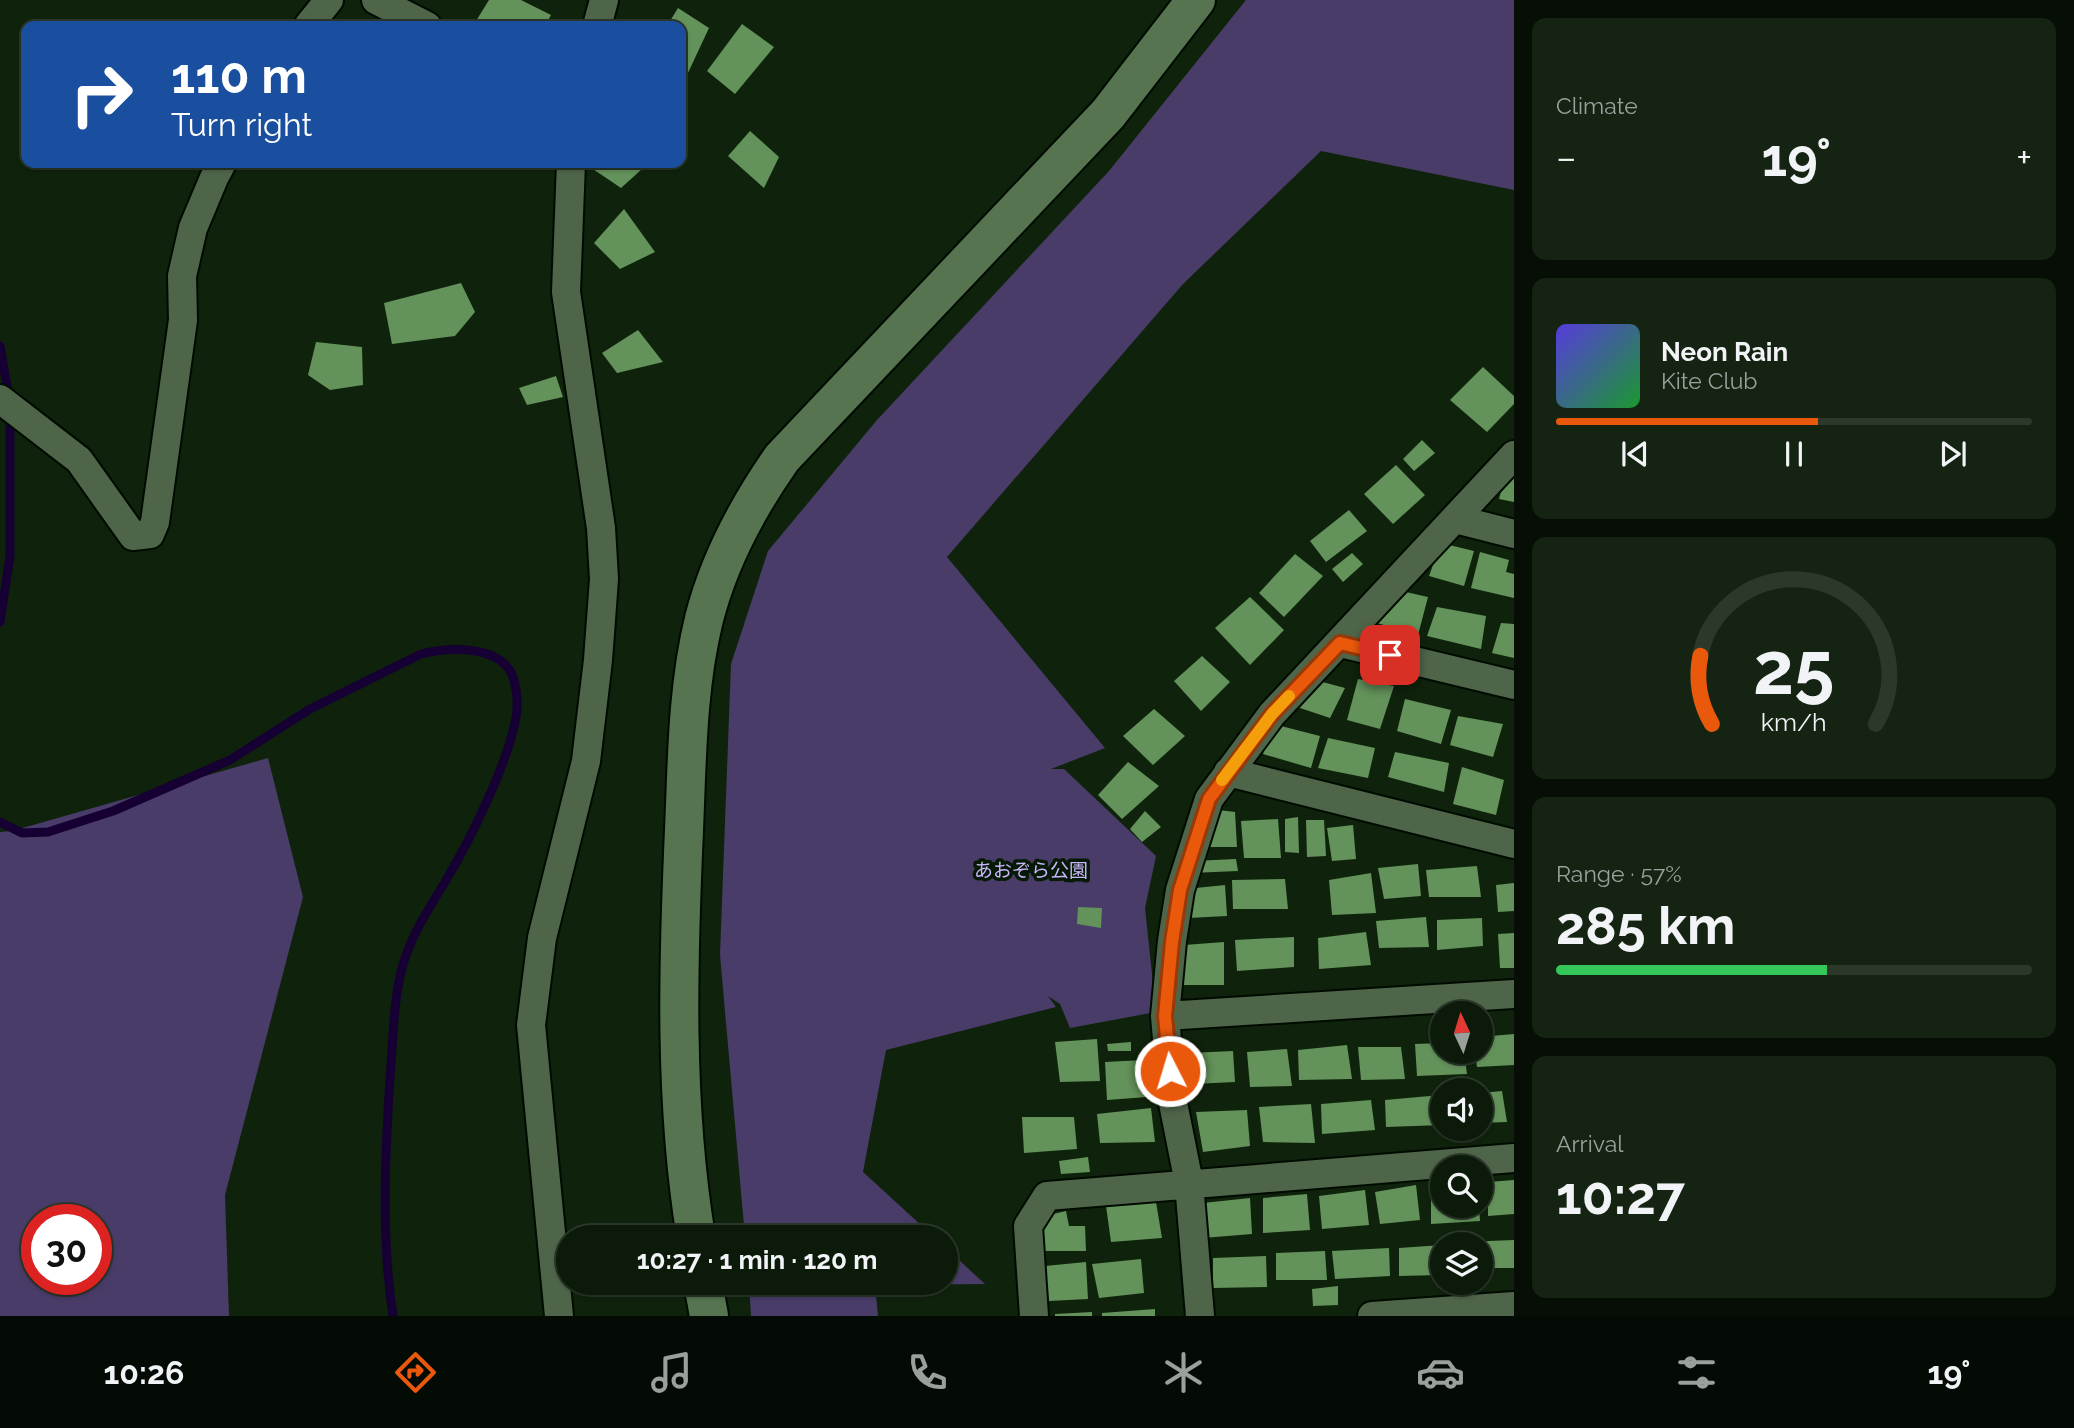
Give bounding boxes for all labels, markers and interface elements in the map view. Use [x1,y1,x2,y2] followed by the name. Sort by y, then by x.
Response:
[171,47,307,104] text: 110 m
[56,49,147,140] icon: right
[1556,92,1638,119] text: Climate
[171,106,312,143] text: Turn right
[1762,127,1831,188] text: 19°
[1556,135,1576,180] text: −
[2016,135,2032,180] text: +
[1661,337,1788,367] text: Neon Rain
[1661,367,1758,394] text: Kite Club
[1616,435,1654,473] icon: previous
[1775,435,1813,473] icon: pause
[1934,435,1972,473] icon: next
[1360,625,1420,685] pin
[1753,626,1835,711] text: 25
[1371,636,1409,674] icon: arrive
[1761,707,1827,737] text: km/h
[974,859,1088,881] park label: あおぞら公園
[1556,860,1682,887] text: Range · 57%
[1556,895,1735,956] text: 285 km
[1430,1001,1493,1064] north arrow
[1430,1001,1493,1295] map controls
[1133,1034,1207,1108] position arrow
[1430,1078,1493,1141] button: sound
[1556,1130,1623,1157] text: Arrival
[1430,1155,1493,1218] button: search
[1556,1165,1685,1226] text: 10:27
[21,1204,112,1295] speed limit sign: 30
[1430,1232,1493,1295] button: layers
[637,1245,877,1275] text: 10:27 · 1 min · 120 m
[391,1348,440,1397] icon: directions
[647,1348,696,1397] icon: music
[903,1348,952,1397] icon: phone
[1159,1348,1208,1397] icon: climate
[1416,1348,1465,1397] icon: car
[1672,1348,1721,1397] icon: filters
[104,1354,184,1391] text: 10:26
[1928,1354,1970,1391] text: 19°

